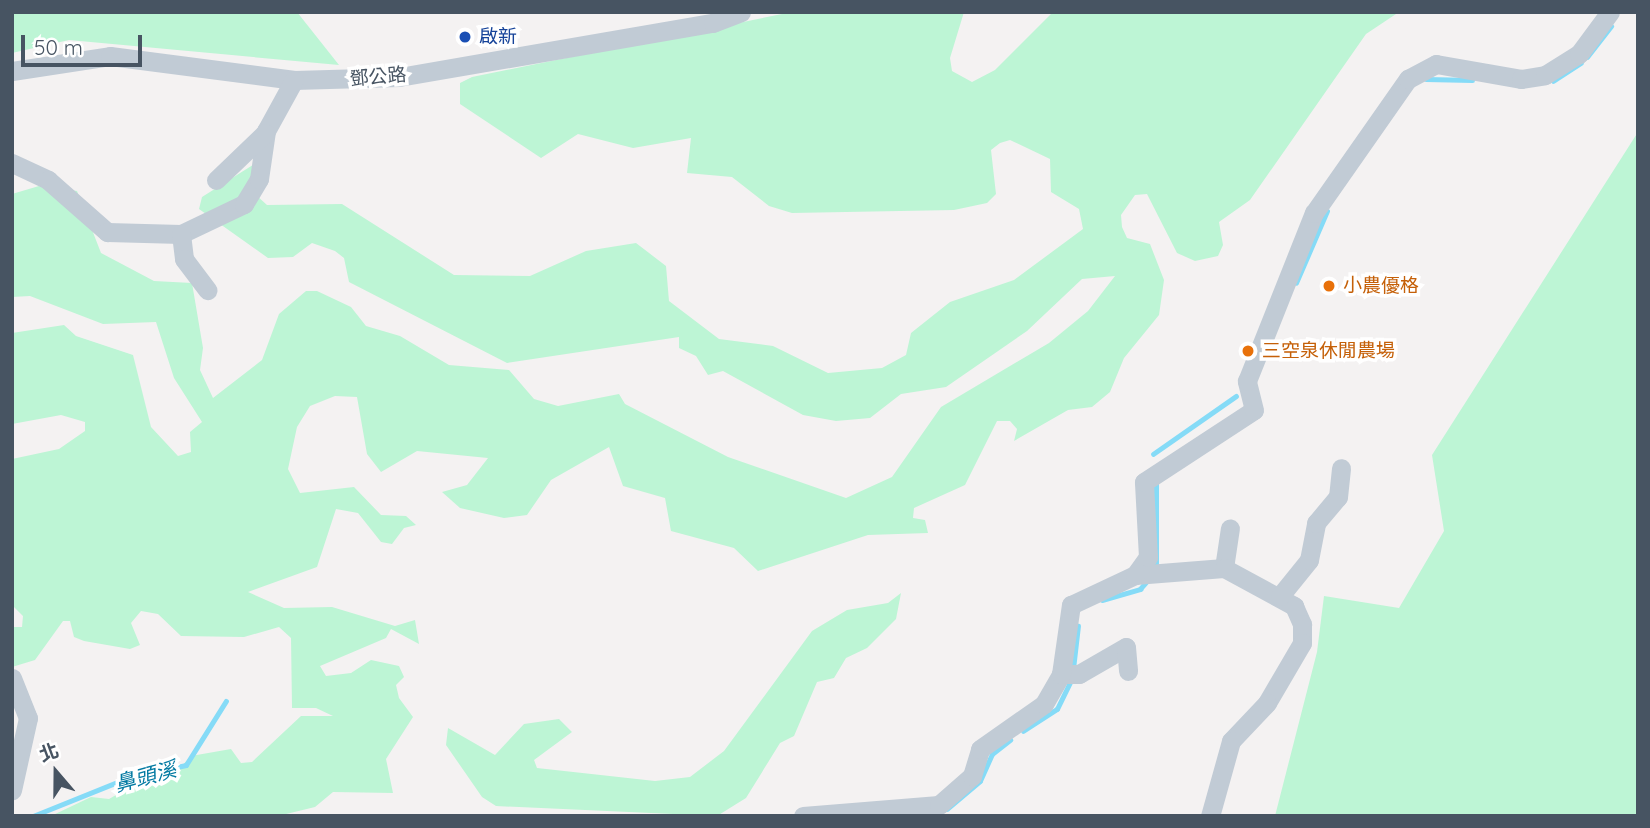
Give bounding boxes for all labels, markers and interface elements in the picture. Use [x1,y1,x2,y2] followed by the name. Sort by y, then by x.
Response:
[24,21,145,65] scale bar
[479,26,517,48] place label: 啟新
[457,29,473,45] marker: 啟新
[34,34,83,60] text: 50 m
[349,63,407,91] street label: 鄧公路
[1343,275,1419,297] place label: 小農優格
[1321,278,1337,294] marker: 小農優格
[1262,340,1395,362] place label: 三空泉休閒農場
[1240,343,1256,359] marker: 三空泉休閒農場
[21,737,91,807] north arrow
[36,738,62,767] text: 北
[111,756,179,796] water label: 鼻頭溪

